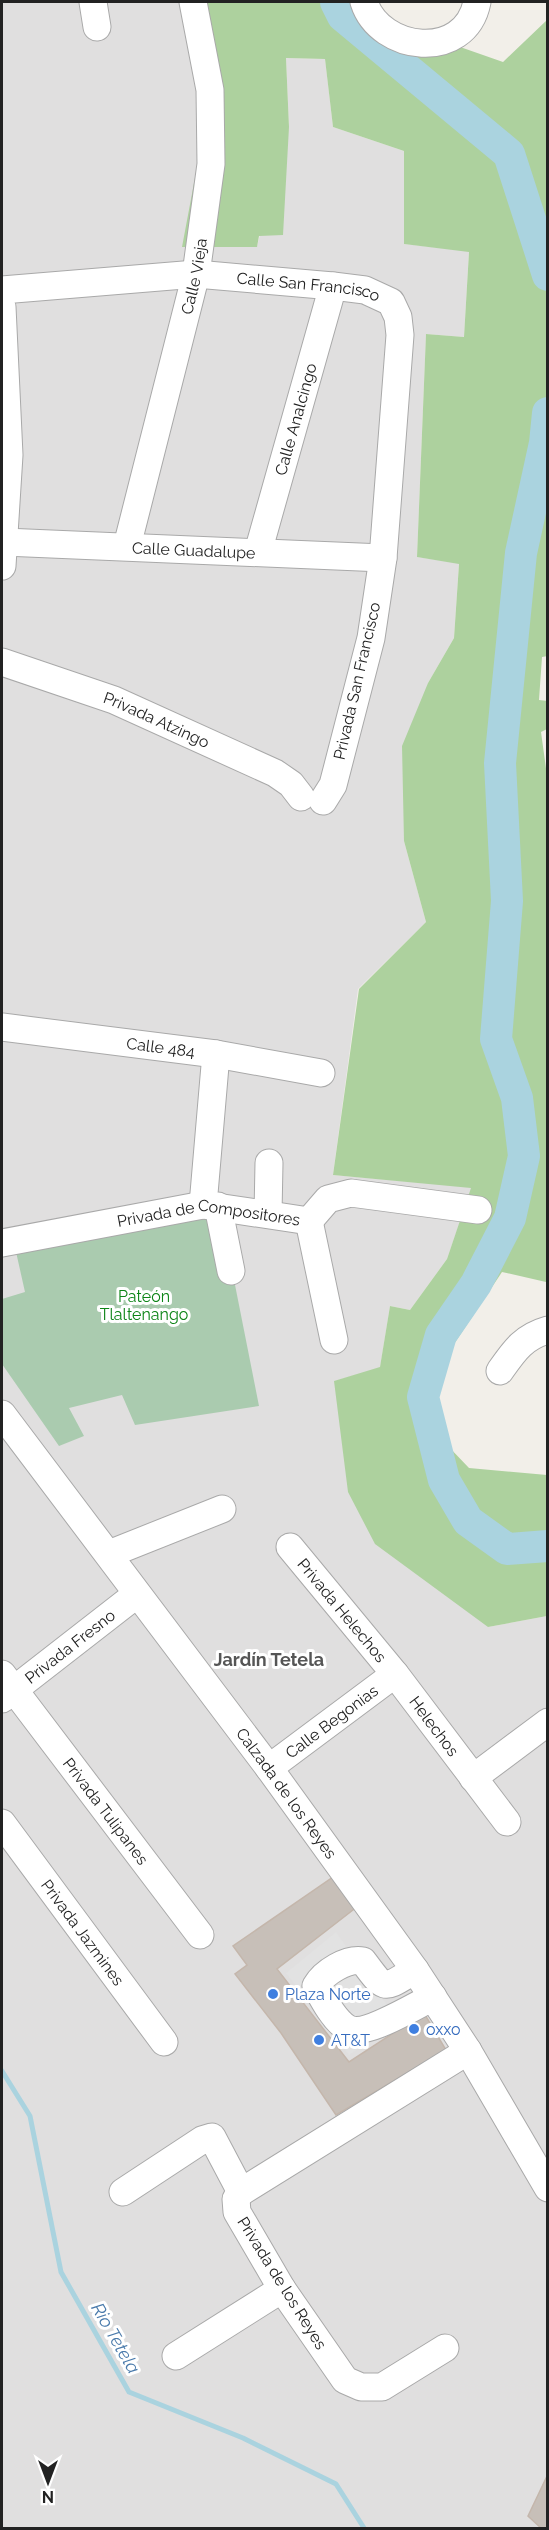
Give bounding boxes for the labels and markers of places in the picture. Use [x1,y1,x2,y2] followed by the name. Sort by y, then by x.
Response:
[285,1985,371,2004] place label: Plaza Norte
[266,1987,280,2001] marker: Plaza Norte
[426,2020,460,2039] place label: oxxo
[407,2022,421,2036] marker: oxxo
[331,2031,370,2050] place label: AT&T
[312,2033,326,2047] marker: AT&T

